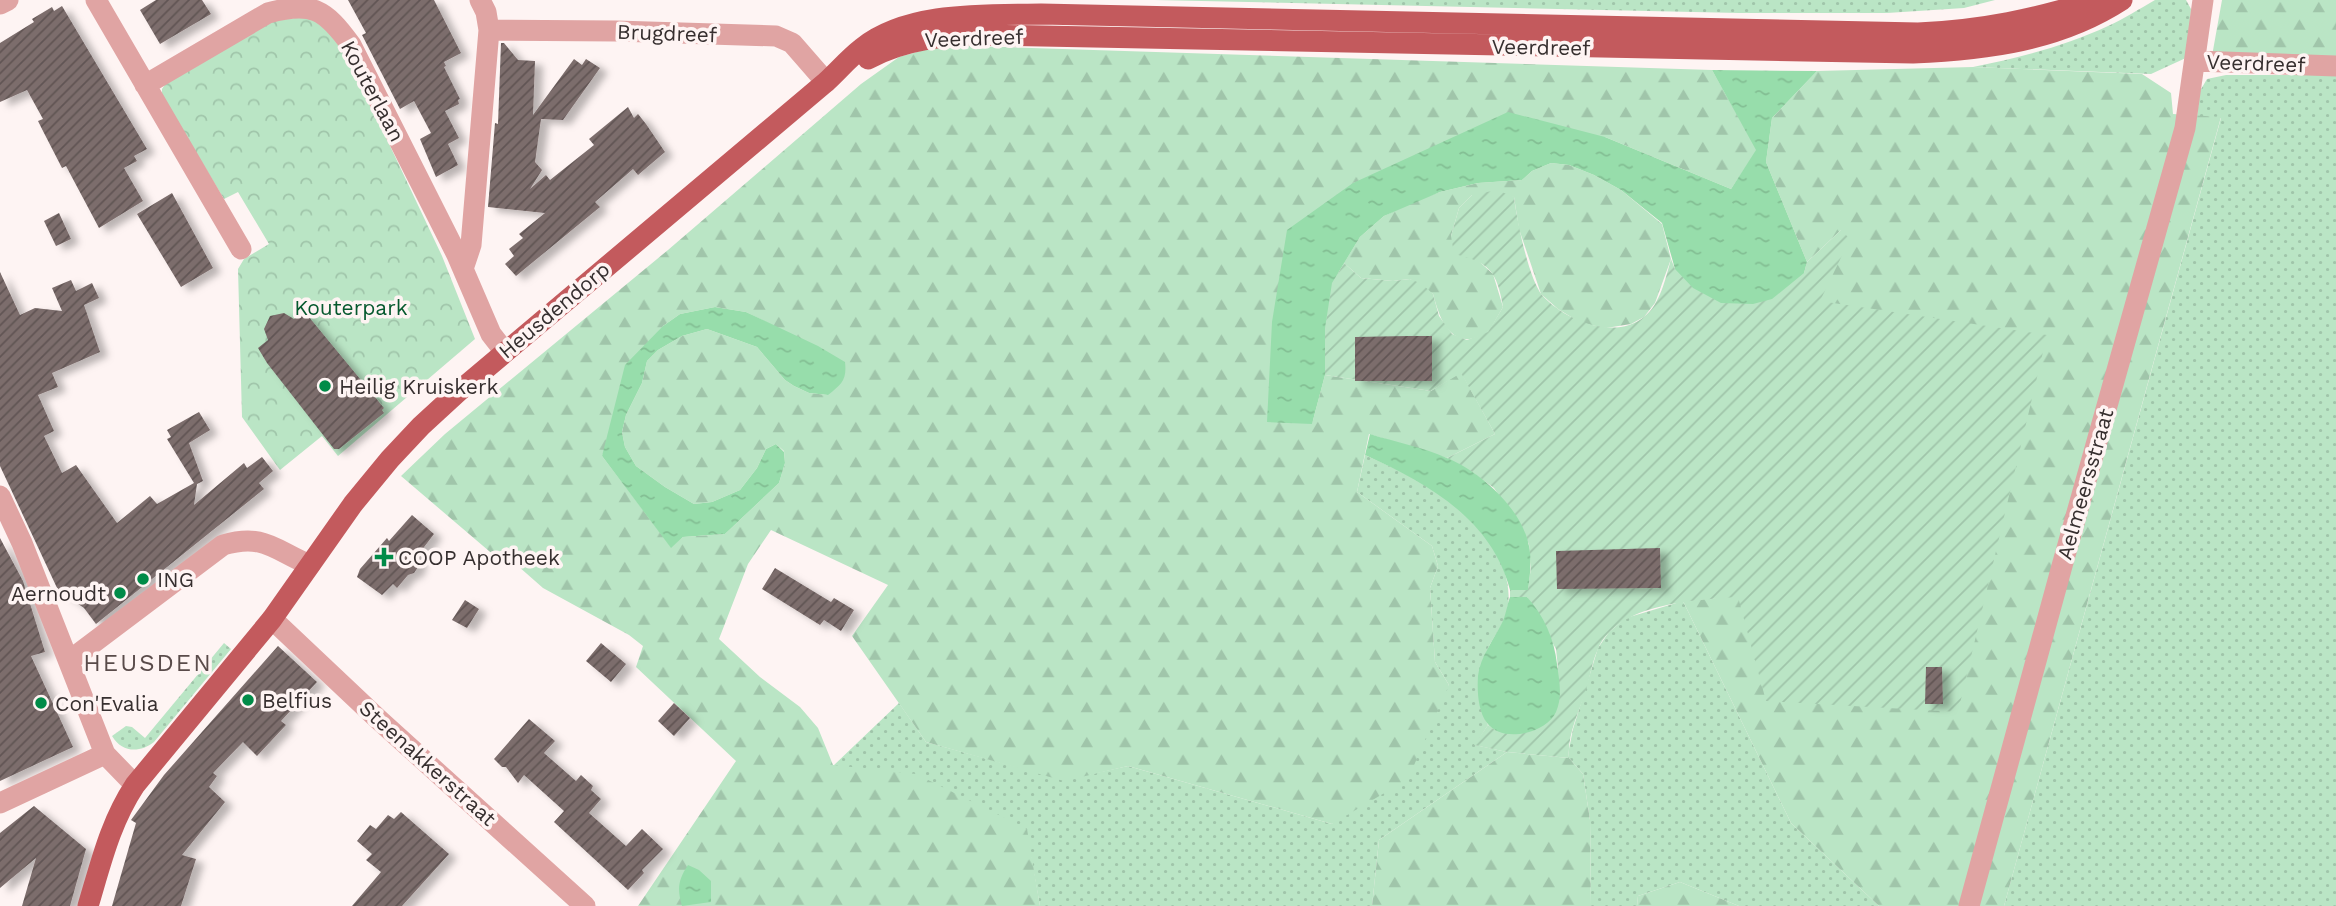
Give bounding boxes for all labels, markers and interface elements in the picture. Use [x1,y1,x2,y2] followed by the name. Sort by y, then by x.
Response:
[616,19,718,47] street label: Brugdreef
[924,24,1024,52] street label: Veerdreef
[1491,34,1591,60] street label: Veerdreef
[336,36,410,146] street label: Kouterlaan
[2206,49,2306,77] street label: Veerdreef
[493,256,615,364] street label: Heusdendorp
[294,295,408,320] park label: Kouterpark
[339,374,498,399] place label: Heilig Kruiskerk
[317,378,333,394] marker: Heilig Kruiskerk
[2051,405,2119,562] street label: Aelmeersstraat
[398,545,560,570] place label: COOP Apotheek
[376,549,392,565] marker: COOP Apotheek
[157,567,194,592] place label: ING
[135,571,151,587] marker: ING
[11,581,106,606] place label: Aernoudt
[112,585,128,601] marker: Aernoudt
[83,649,213,677] district label: HEUSDEN
[262,688,332,713] place label: Belfius
[55,691,159,716] place label: Con'Evalia
[240,692,256,708] marker: Belfius
[33,695,49,711] marker: Con'Evalia
[354,695,502,831] street label: Steenakkerstraat

